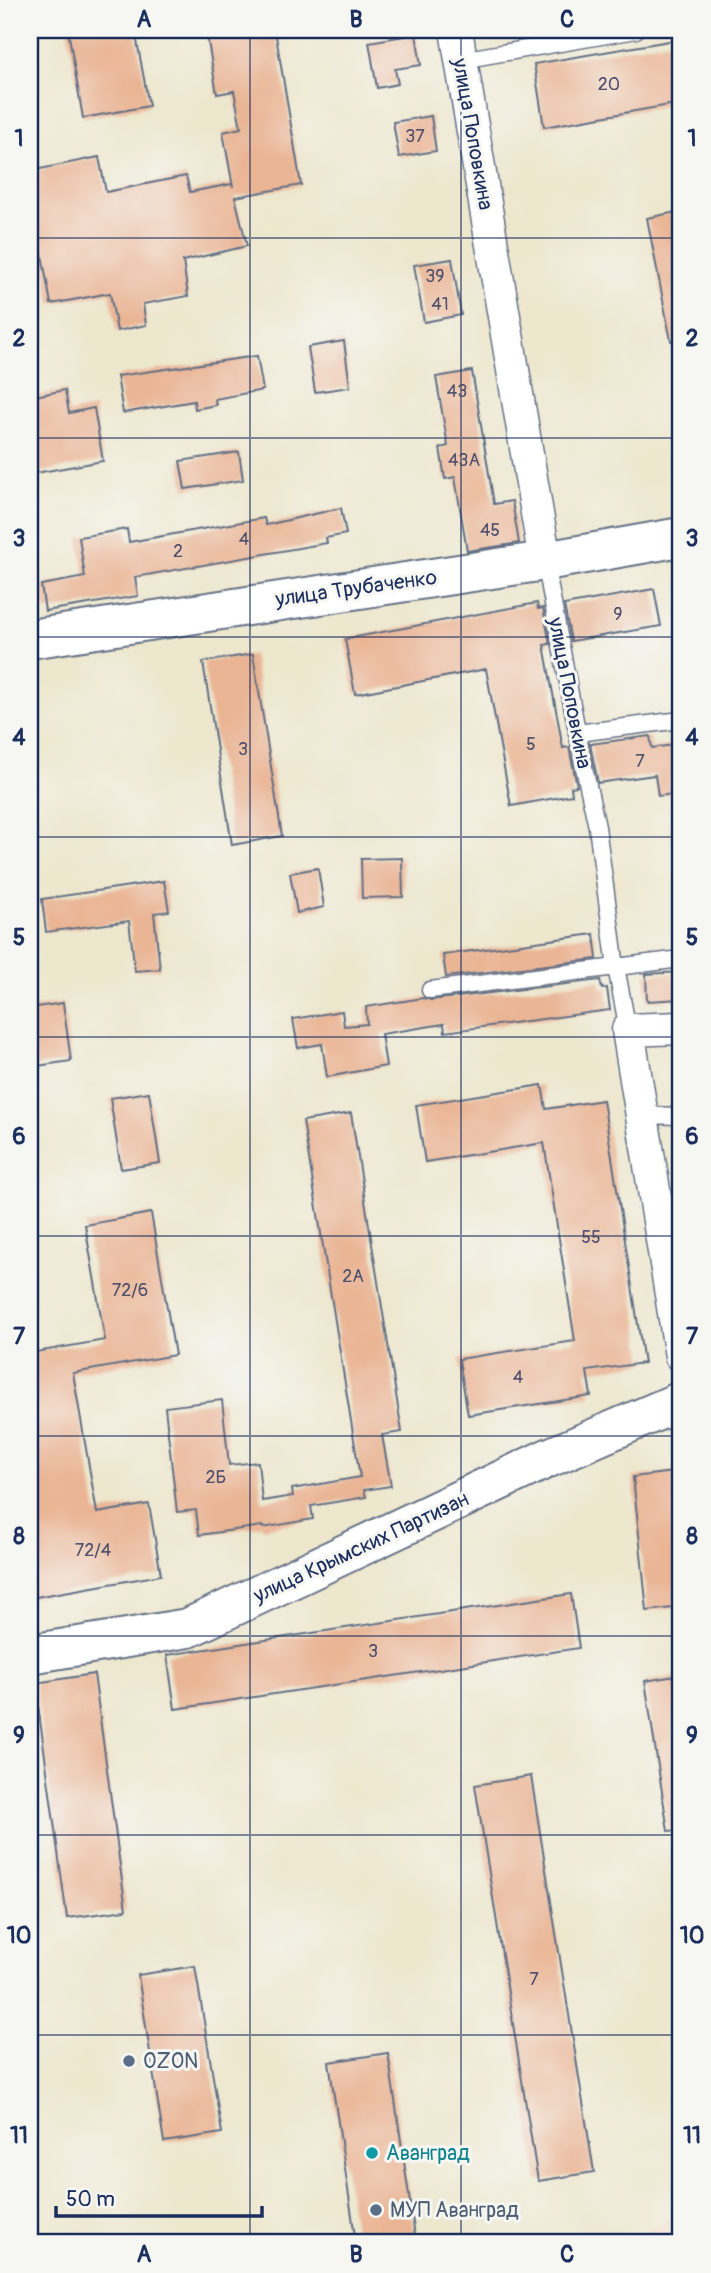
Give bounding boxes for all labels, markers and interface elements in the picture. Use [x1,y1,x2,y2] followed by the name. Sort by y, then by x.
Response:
[137,5,152,34] text: A
[349,5,363,34] text: B
[560,5,574,34] text: C
[446,55,499,212] street label: улица Поповкина
[598,73,620,96] house number: 20
[15,124,24,153] text: 1
[688,124,697,153] text: 1
[405,125,425,148] house number: 37
[425,265,445,288] house number: 39
[431,293,449,316] house number: 41
[13,324,26,353] text: 2
[686,324,699,353] text: 2
[447,380,467,403] house number: 43
[448,449,480,472] house number: 43А
[480,519,500,542] house number: 45
[13,524,25,553] text: 3
[686,524,698,553] text: 3
[239,528,250,551] house number: 4
[173,540,183,563] house number: 2
[273,564,439,613] street label: улица Трубаченко
[613,603,623,626] house number: 9
[541,614,597,771] street label: улица Поповкина
[12,723,26,752] text: 4
[685,723,699,752] text: 4
[526,733,536,756] house number: 5
[238,738,248,761] house number: 3
[635,750,645,773] house number: 7
[13,923,25,952] text: 5
[686,923,698,952] text: 5
[12,1122,26,1151] text: 6
[685,1122,699,1151] text: 6
[581,1226,601,1249] house number: 55
[342,1265,364,1288] house number: 2А
[112,1279,148,1302] house number: 72/6
[13,1322,26,1351] text: 7
[686,1322,699,1351] text: 7
[513,1366,524,1389] house number: 4
[206,1466,226,1489] house number: 2Б
[248,1486,473,1610] street label: улица Крымских Партизан
[13,1522,25,1551] text: 8
[686,1522,698,1551] text: 8
[75,1539,112,1562] house number: 72/4
[368,1640,378,1663] house number: 3
[13,1721,25,1750] text: 9
[686,1721,698,1750] text: 9
[7,1921,31,1950] text: 10
[680,1921,704,1950] text: 10
[529,1968,539,1991] house number: 7
[143,2048,198,2075] place label: OZON
[121,2053,137,2069] marker: OZON
[10,2121,28,2150] text: 11
[683,2121,701,2150] text: 11
[386,2140,470,2167] place label: Аванград
[364,2145,380,2161] marker: Аванград
[56,2175,262,2219] scale bar
[66,2186,115,2213] text: 50 m
[390,2197,519,2224] place label: МУП Аванград
[368,2202,384,2218] marker: МУП Аванград
[137,2240,152,2269] text: A
[349,2240,363,2269] text: B
[560,2240,574,2269] text: C

